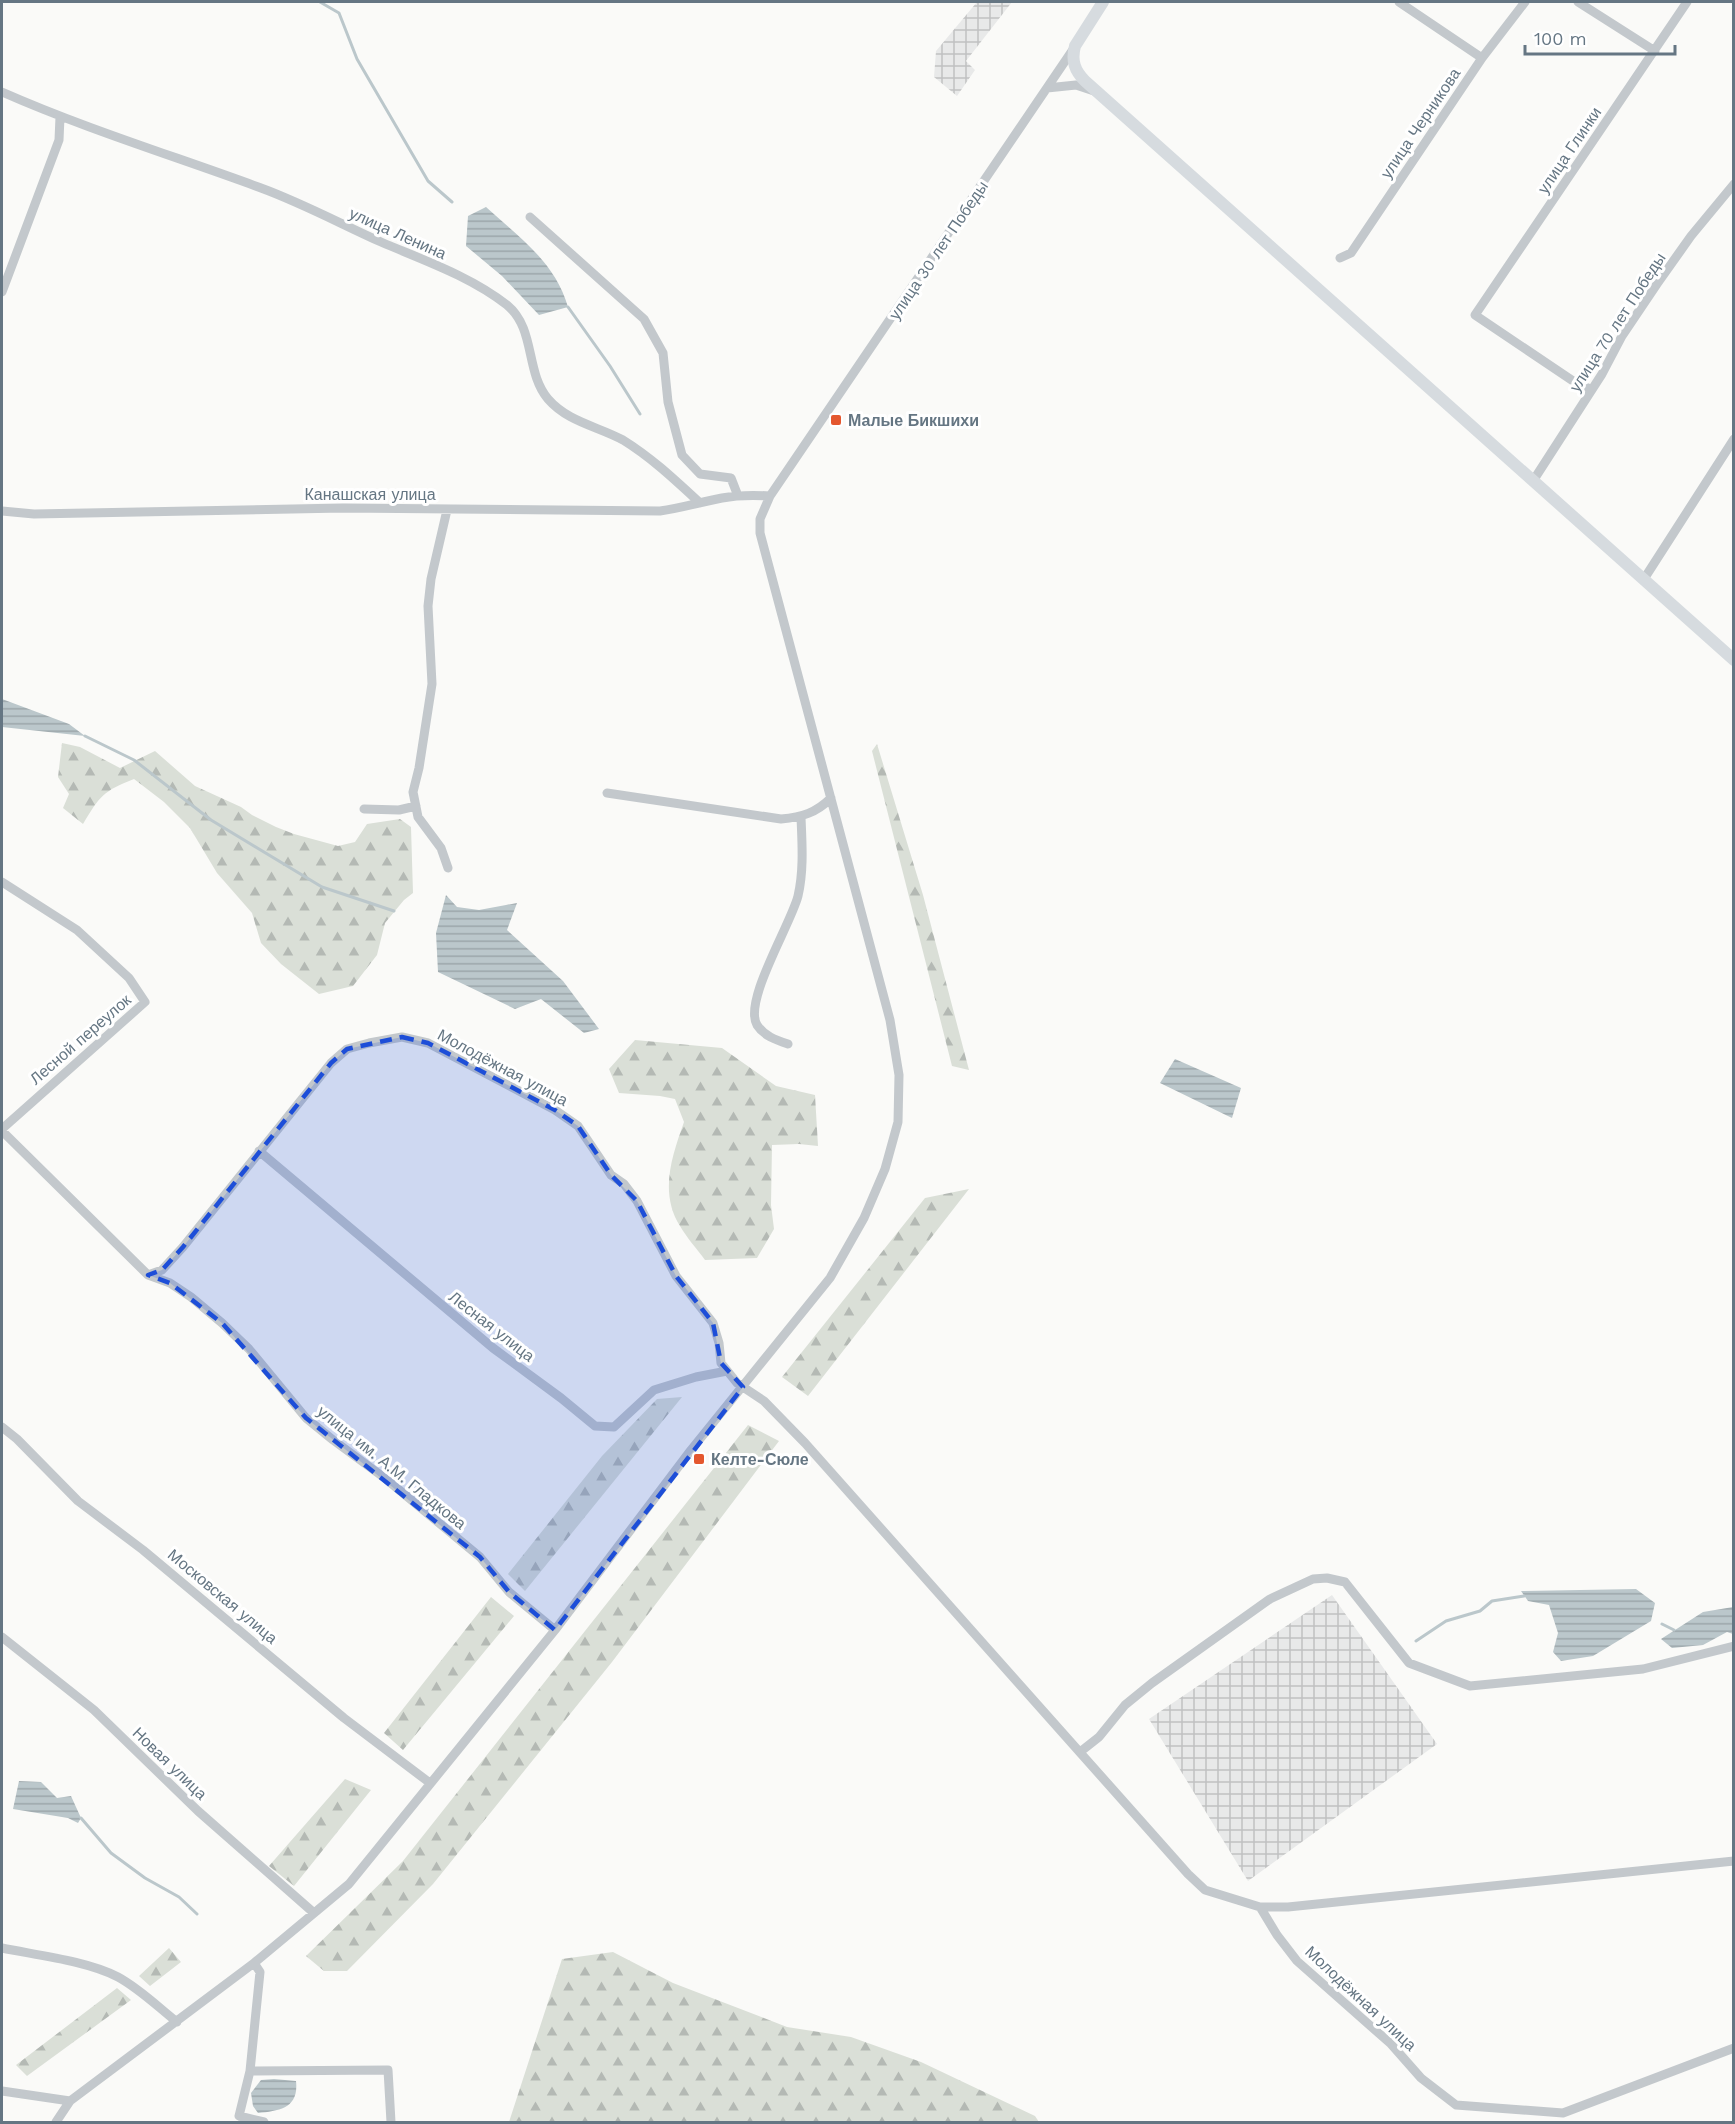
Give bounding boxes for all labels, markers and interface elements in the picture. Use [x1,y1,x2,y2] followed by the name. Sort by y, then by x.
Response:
[1525,18,1675,56] scale bar
[1534,28,1587,49] text: 100 m
[1376,64,1464,182] street label: улица Черникова
[1534,103,1605,197] street label: улица Глинки
[885,177,992,323] street label: улица 30 лет Победы
[346,204,449,263] street label: улица Ленина
[1565,249,1670,395] street label: улица 70 лет Победы
[848,411,979,430] place label: Малые Бикшихи
[829,413,843,427] marker: Малые Бикшихи
[304,485,436,504] street label: Канашская улица
[26,990,136,1088] street label: Лесной переулок
[434,1025,571,1110] street label: Молодёжная улица
[445,1287,538,1366] street label: Лесная улица
[314,1402,470,1533] street label: улица им. А.М. Гладкова
[711,1450,809,1469] place label: Келте-Сюле
[692,1452,706,1466] marker: Келте-Сюле
[164,1545,281,1648] street label: Московская улица
[129,1723,211,1804] street label: Новая улица
[1301,1942,1420,2055] street label: Молодёжная улица

